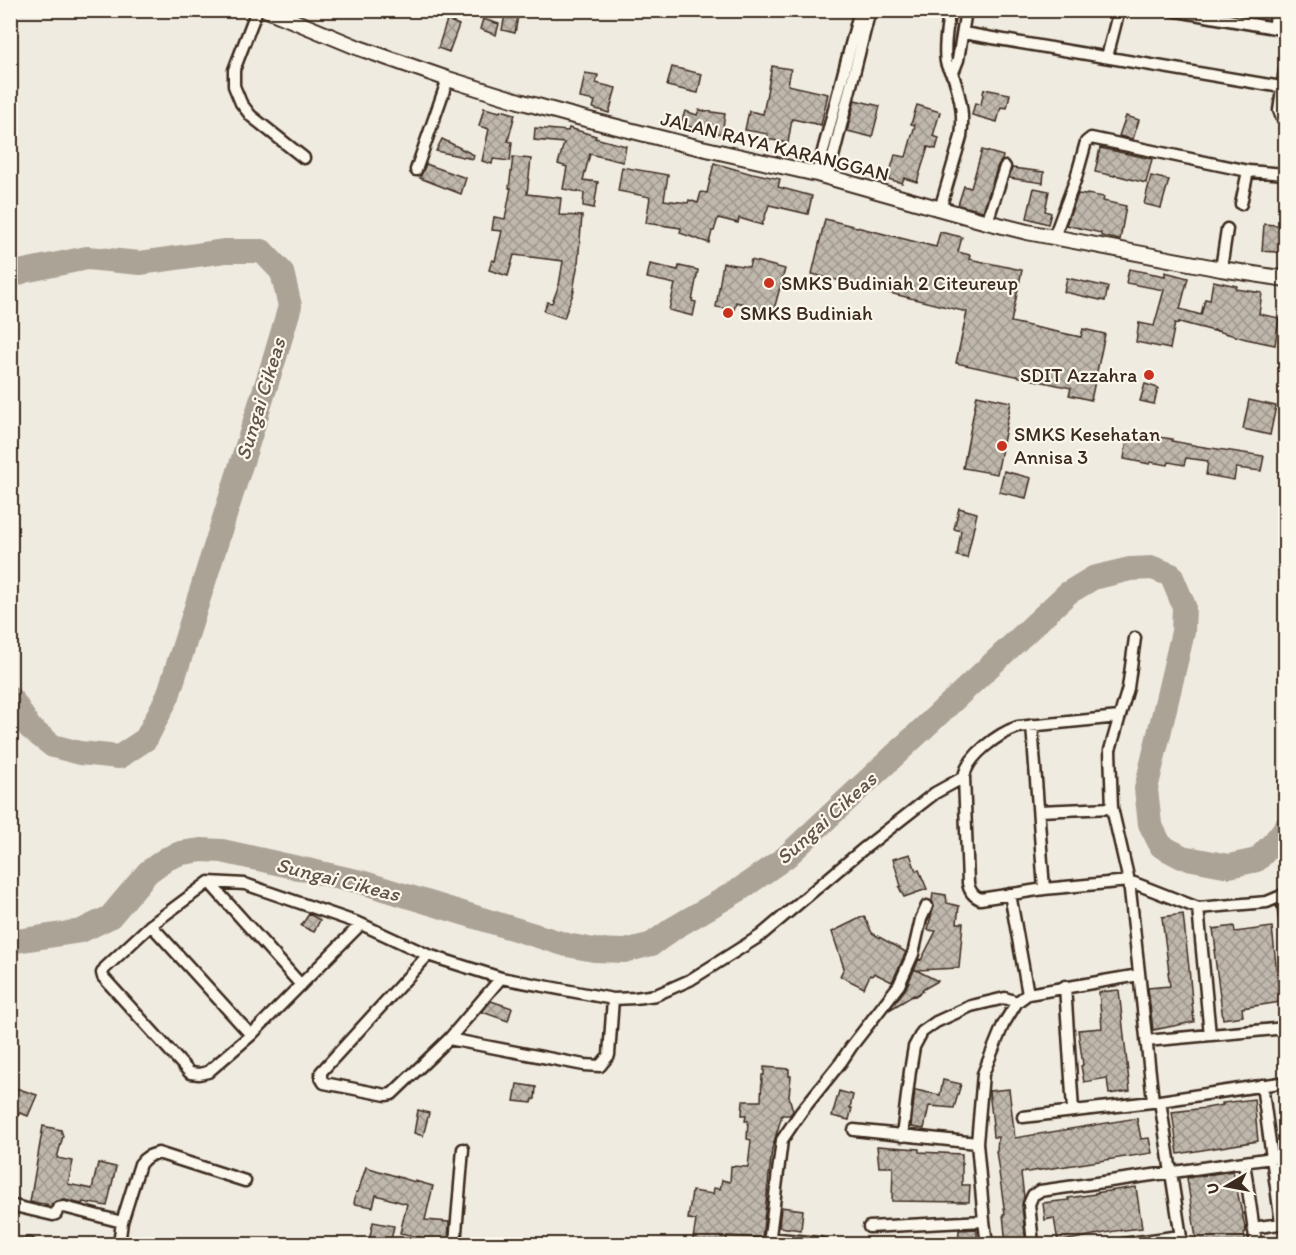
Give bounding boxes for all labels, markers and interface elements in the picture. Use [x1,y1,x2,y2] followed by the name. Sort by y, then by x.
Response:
[658,106,892,186] street label: JALAN RAYA KARANGGAN
[781,271,1018,295] place label: SMKS Budiniah 2 Citeureup
[762,276,776,290] marker: SMKS Budiniah 2 Citeureup
[740,301,873,325] place label: SMKS Budiniah
[721,306,735,320] marker: SMKS Budiniah
[230,333,291,463] water label: Sungai Cikeas
[1020,363,1137,387] place label: SDIT Azzahra
[1142,368,1156,382] marker: SDIT Azzahra
[1014,422,1160,469] place label: SMKS Kesehatan Annisa 3
[995,439,1009,453] marker: SMKS Kesehatan Annisa 3
[771,765,883,870] water label: Sungai Cikeas
[274,852,404,907] water label: Sungai Cikeas
[1197,1156,1257,1216] north arrow
[1202,1182,1223,1195] text: U

